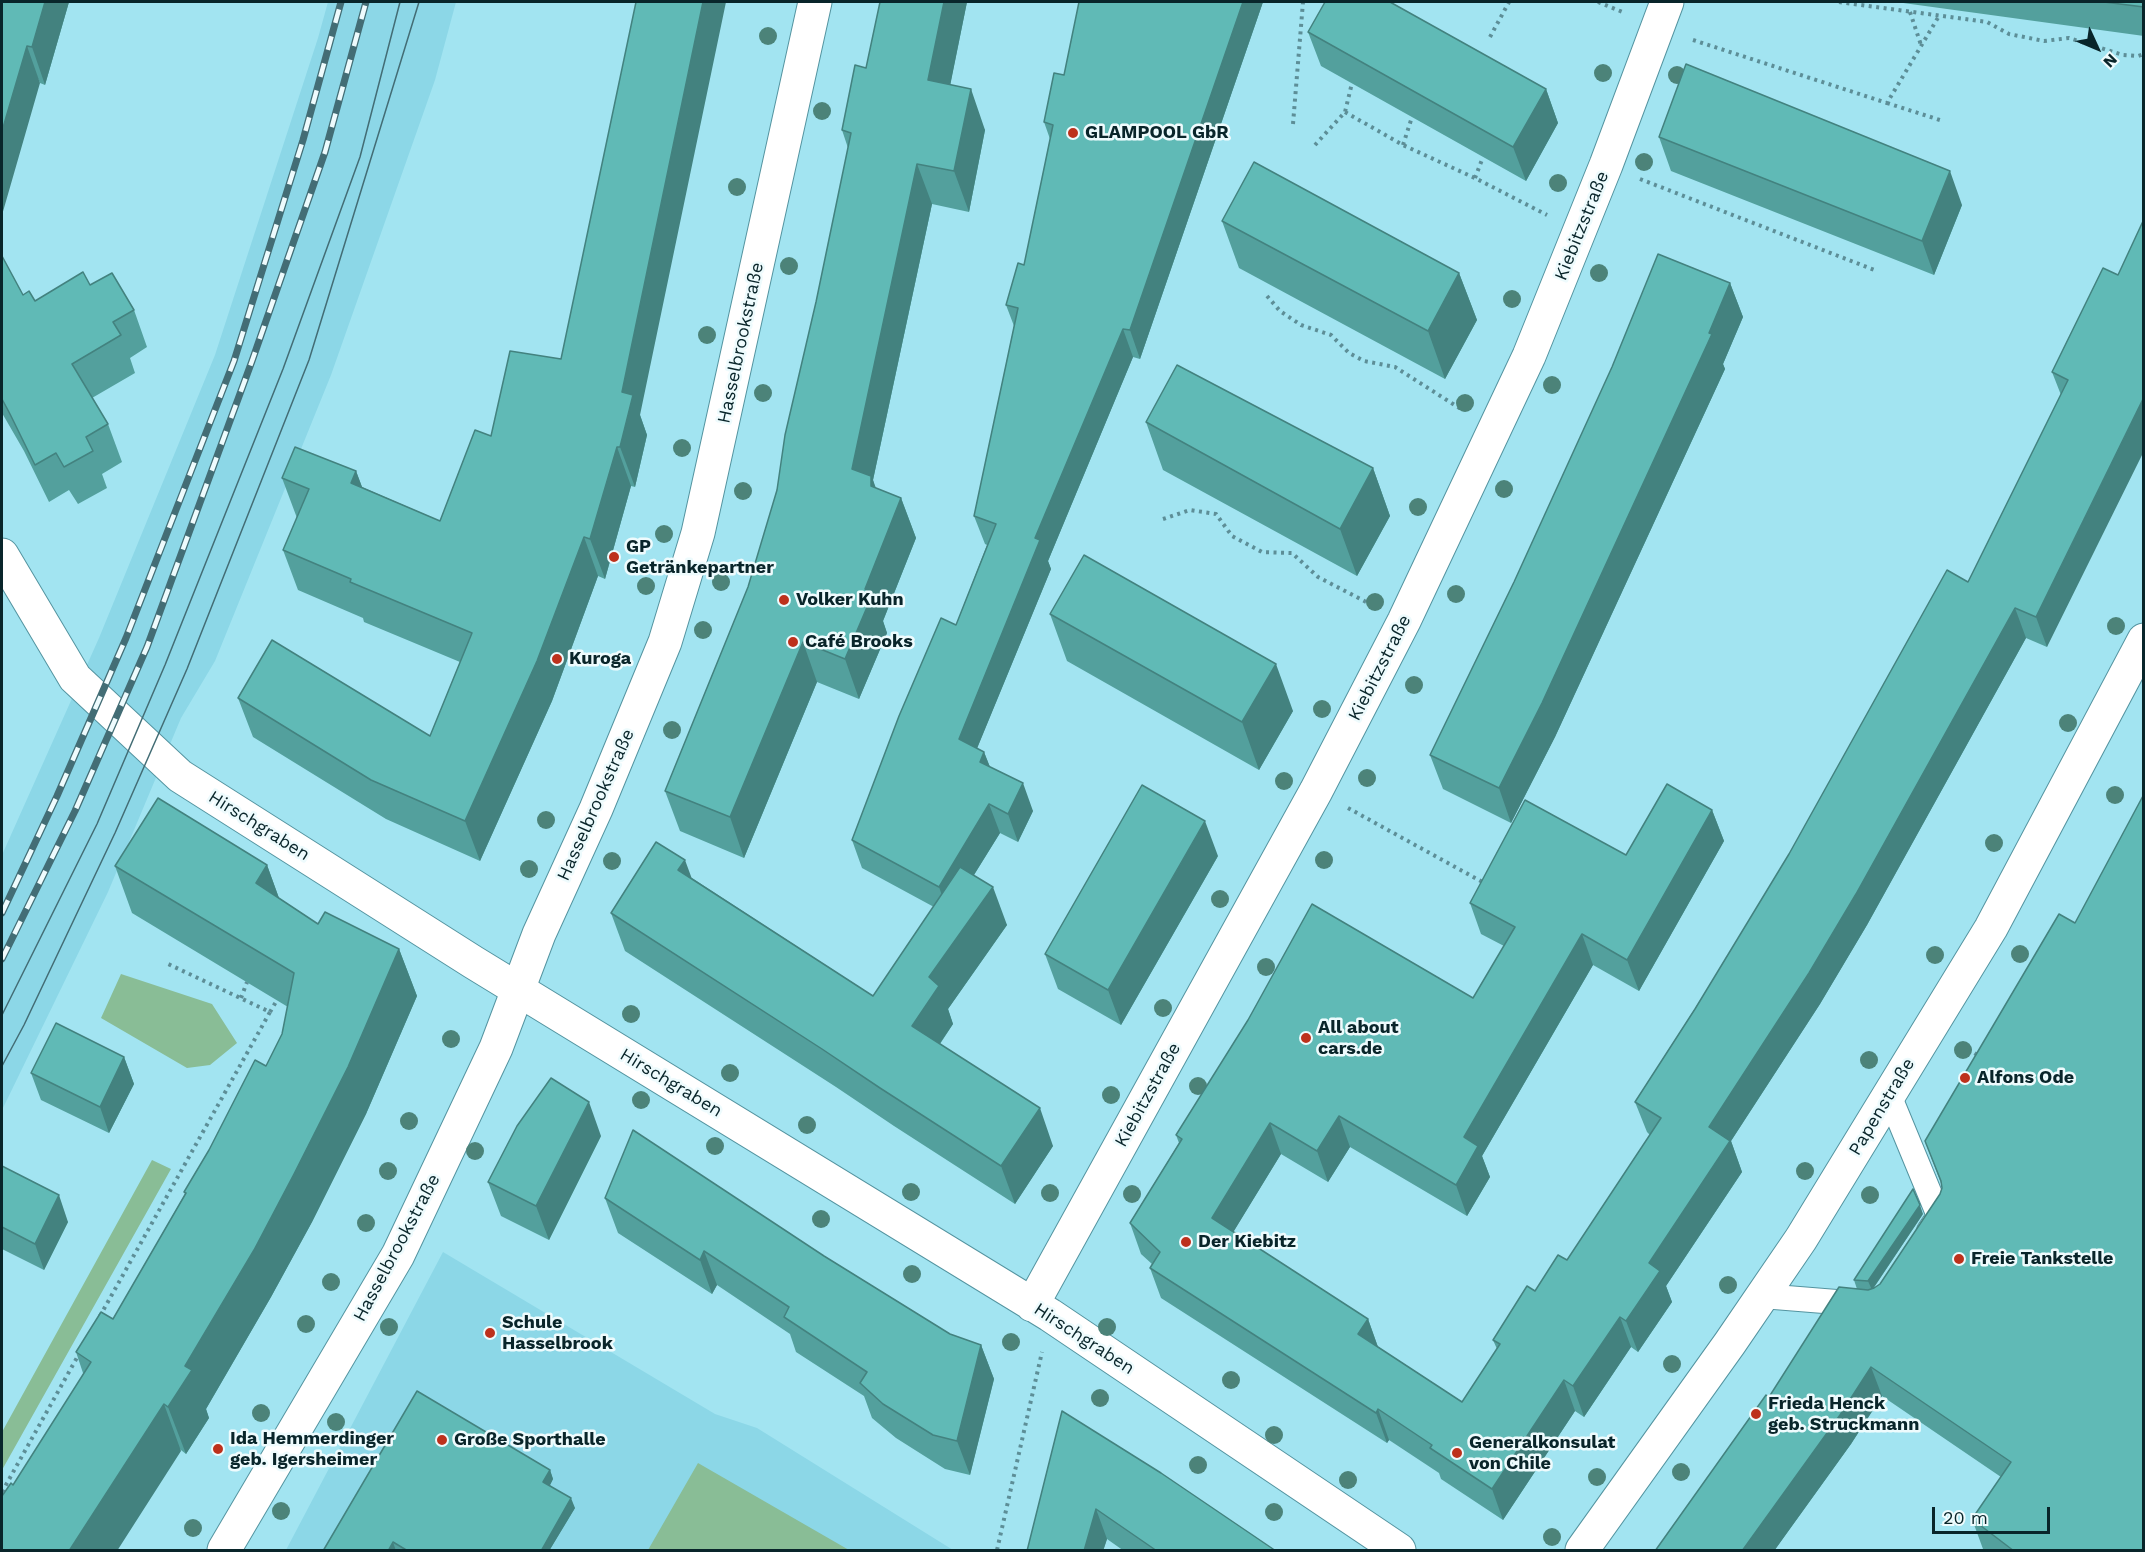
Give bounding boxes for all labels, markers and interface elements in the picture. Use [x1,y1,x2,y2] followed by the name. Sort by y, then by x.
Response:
[2067,18,2127,78] north arrow
[2099,50,2121,72] text: N
[1085,122,1229,144] place label: GLAMPOOL GbR
[1066,126,1080,140] marker: GLAMPOOL GbR
[1550,168,1614,284] street label: Kiebitzstraße
[713,261,769,425] street label: Hasselbrookstraße
[626,536,774,578] place label: GP Getränkepartner
[607,550,621,564] marker: GP Getränkepartner
[796,589,904,611] place label: Volker Kuhn
[777,593,791,607] marker: Volker Kuhn
[1344,611,1416,725] street label: Kiebitzstraße
[805,631,913,653] place label: Café Brooks
[786,635,800,649] marker: Café Brooks
[569,648,631,670] place label: Kuroga
[550,652,564,666] marker: Kuroga
[553,726,639,884] street label: Hasselbrookstraße
[204,786,314,866] street label: Hirschgraben
[1318,1017,1399,1060] place label: All about cars.de
[1299,1031,1313,1045] marker: All about cars.de
[1110,1039,1186,1151] street label: Kiebitzstraße
[616,1044,726,1122] street label: Hirschgraben
[1844,1054,1920,1160] street label: Papenstraße
[1977,1067,2074,1089] place label: Alfons Ode
[1958,1071,1972,1085] marker: Alfons Ode
[349,1171,445,1325] street label: Hasselbrookstraße
[1198,1231,1296,1253] place label: Der Kiebitz
[1179,1235,1193,1249] marker: Der Kiebitz
[1971,1248,2114,1270] place label: Freie Tankstelle
[1952,1252,1966,1266] marker: Freie Tankstelle
[1030,1299,1138,1379] street label: Hirschgraben
[502,1312,613,1354] place label: Schule Hasselbrook
[483,1326,497,1340] marker: Schule Hasselbrook
[1768,1393,1919,1436] place label: Frieda Henck geb. Struckmann
[1749,1407,1763,1421] marker: Frieda Henck geb. Struckmann
[230,1428,394,1470] place label: Ida Hemmerdinger geb. Igersheimer
[454,1429,606,1451] place label: Große Sporthalle
[1469,1432,1615,1474] place label: Generalkonsulat von Chile
[435,1433,449,1447] marker: Große Sporthalle
[211,1442,225,1456] marker: Ida Hemmerdinger geb. Igersheimer
[1450,1446,1464,1460] marker: Generalkonsulat von Chile
[1935,1495,2054,1533] scale bar
[1943,1507,1988,1528] text: 20 m

